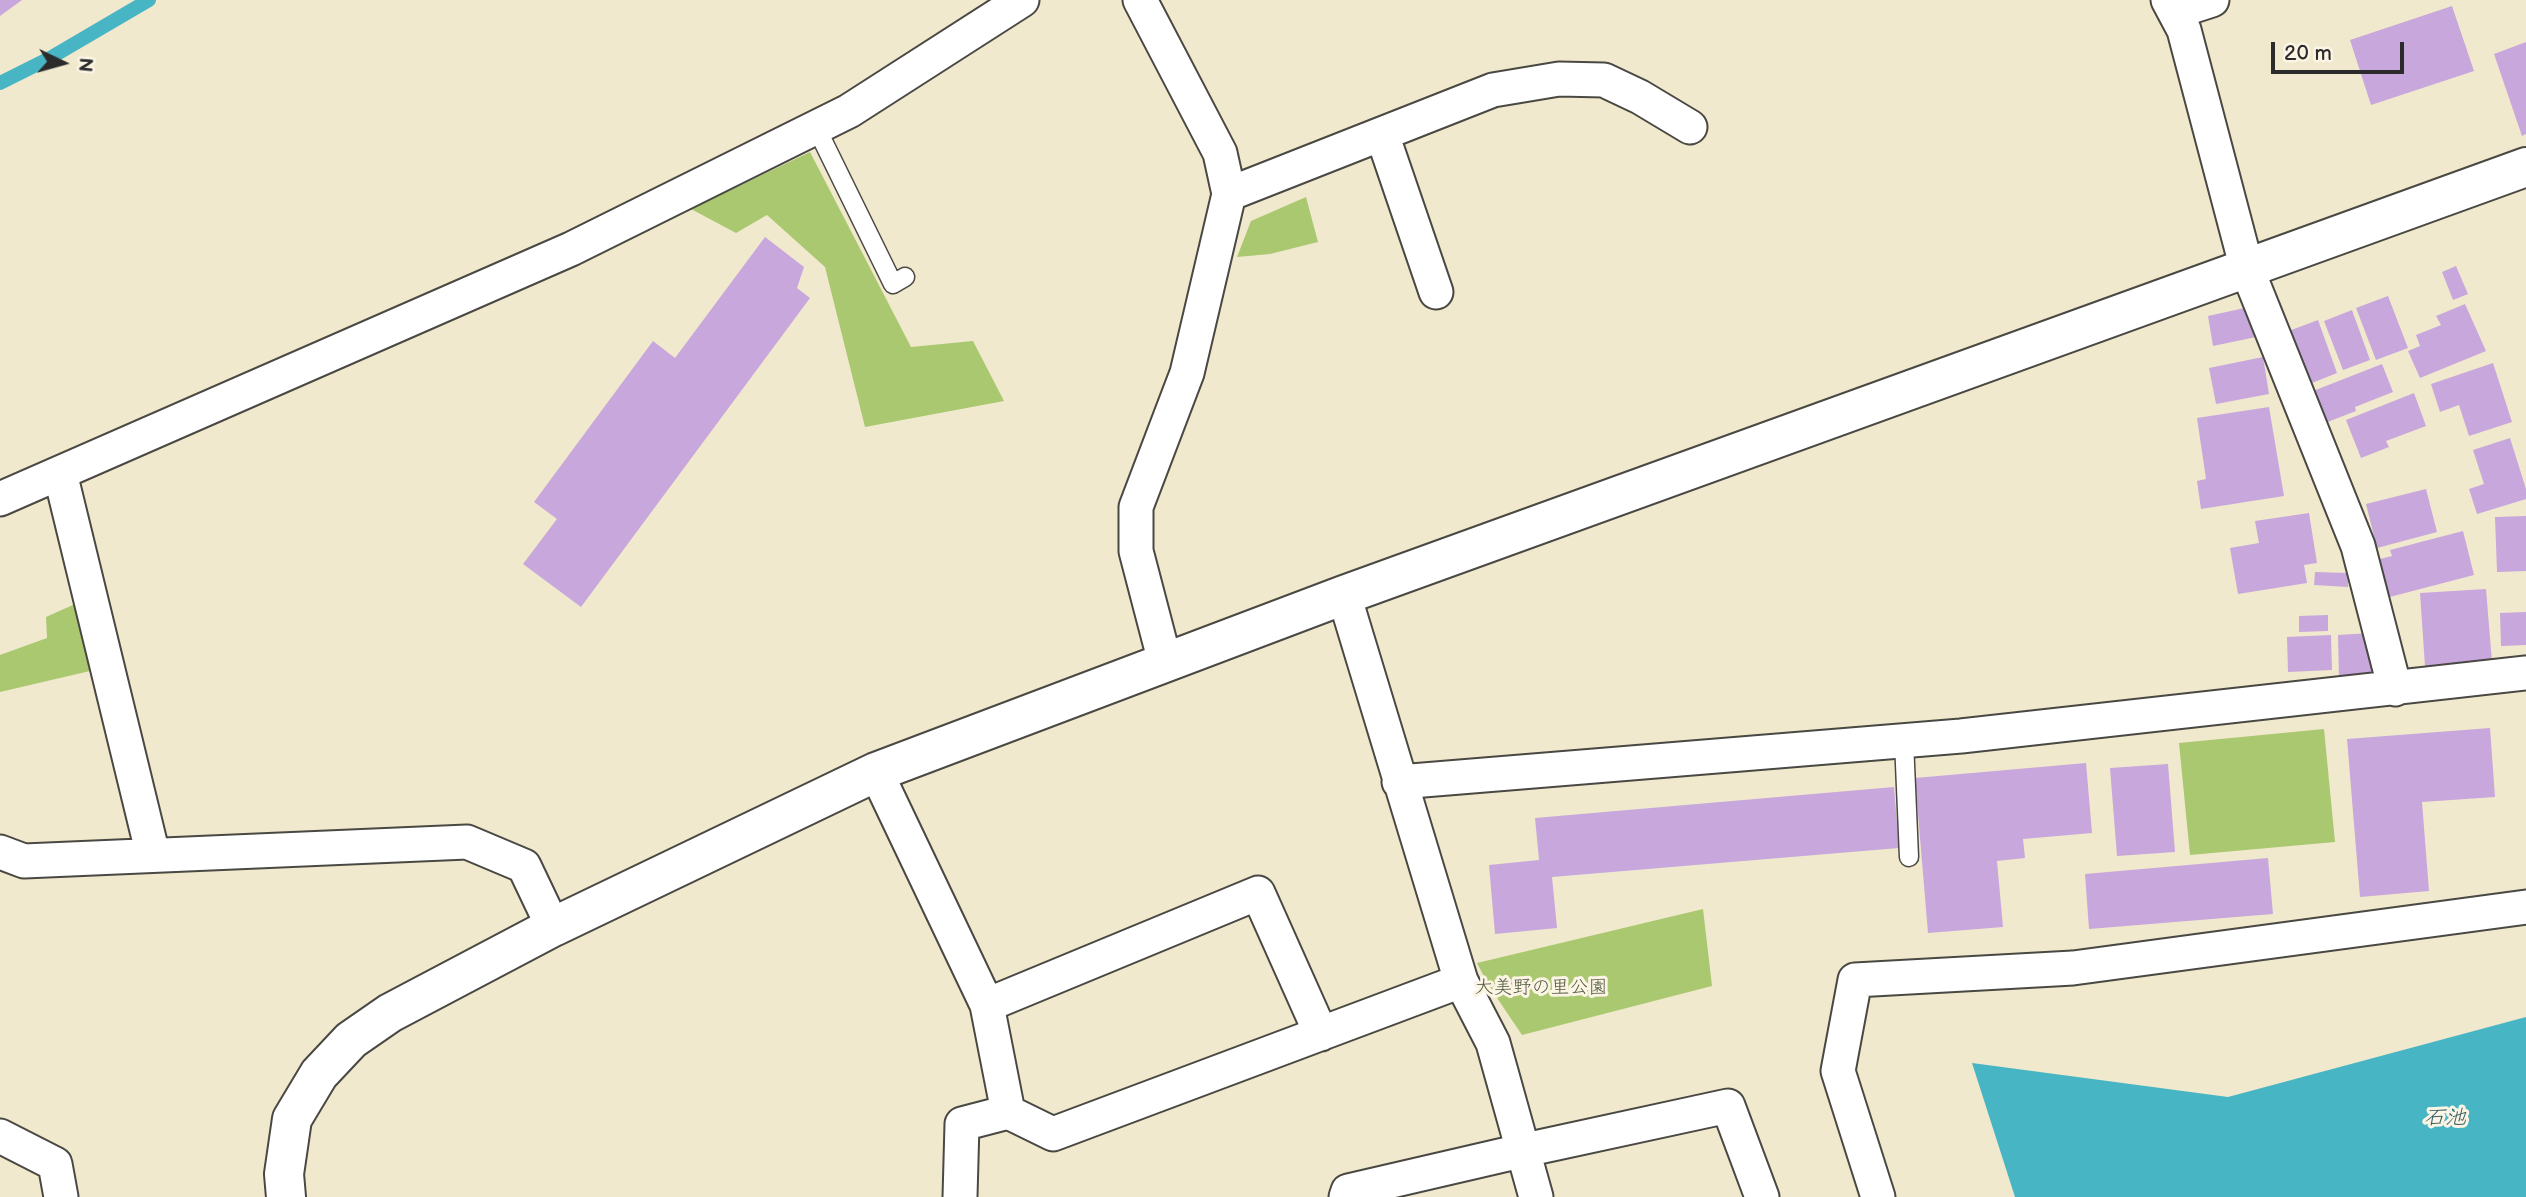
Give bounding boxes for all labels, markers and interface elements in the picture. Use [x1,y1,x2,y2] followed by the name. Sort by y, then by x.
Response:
[28,28,98,98] north arrow
[2274,28,2407,72] scale bar
[2284,41,2332,66] text: 20 m
[72,57,96,73] text: N
[1475,977,1607,999] park label: 大美野の里公園
[2424,1106,2466,1132] water label: 石池

